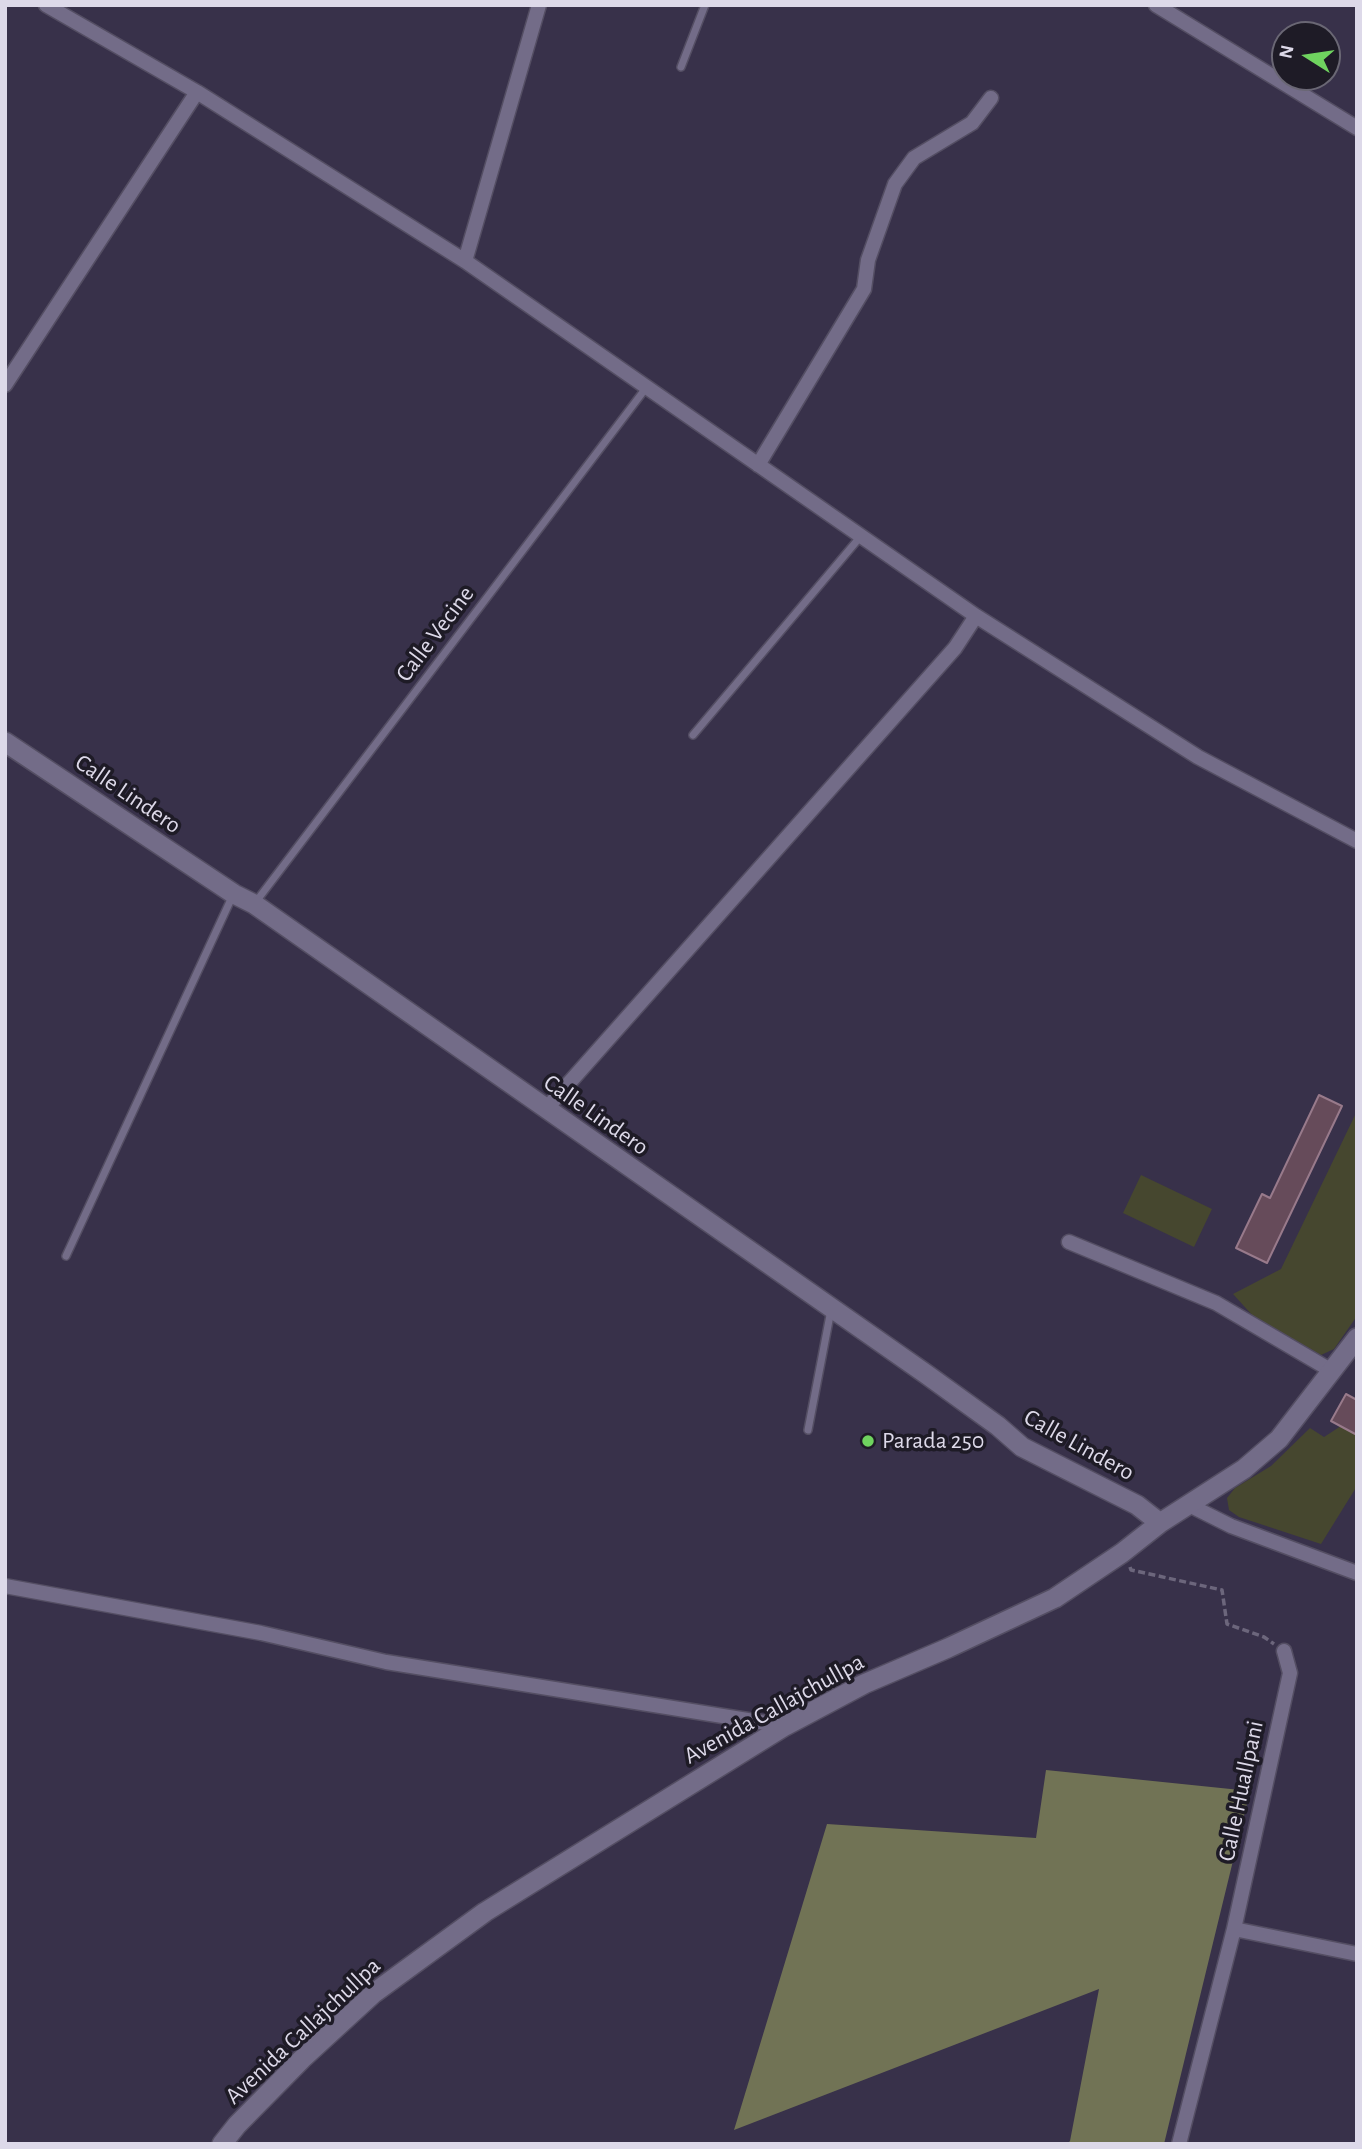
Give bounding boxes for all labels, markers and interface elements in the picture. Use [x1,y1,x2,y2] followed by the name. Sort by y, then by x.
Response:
[1271,21,1341,91] north arrow
[1276,44,1298,60] text: N
[390,580,480,688] street label: Calle Vecine
[70,748,186,840] street label: Calle Lindero
[538,1068,654,1162] street label: Calle Lindero
[1019,1403,1139,1487] street label: Calle Lindero
[882,1427,984,1455] place label: Parada 250
[860,1433,876,1449] marker: Parada 250
[679,1647,869,1771] street label: Avenida Callajchullpa
[1212,1718,1270,1864] street label: Calle Huallpani
[219,1952,387,2110] street label: Avenida Callajchullpa

